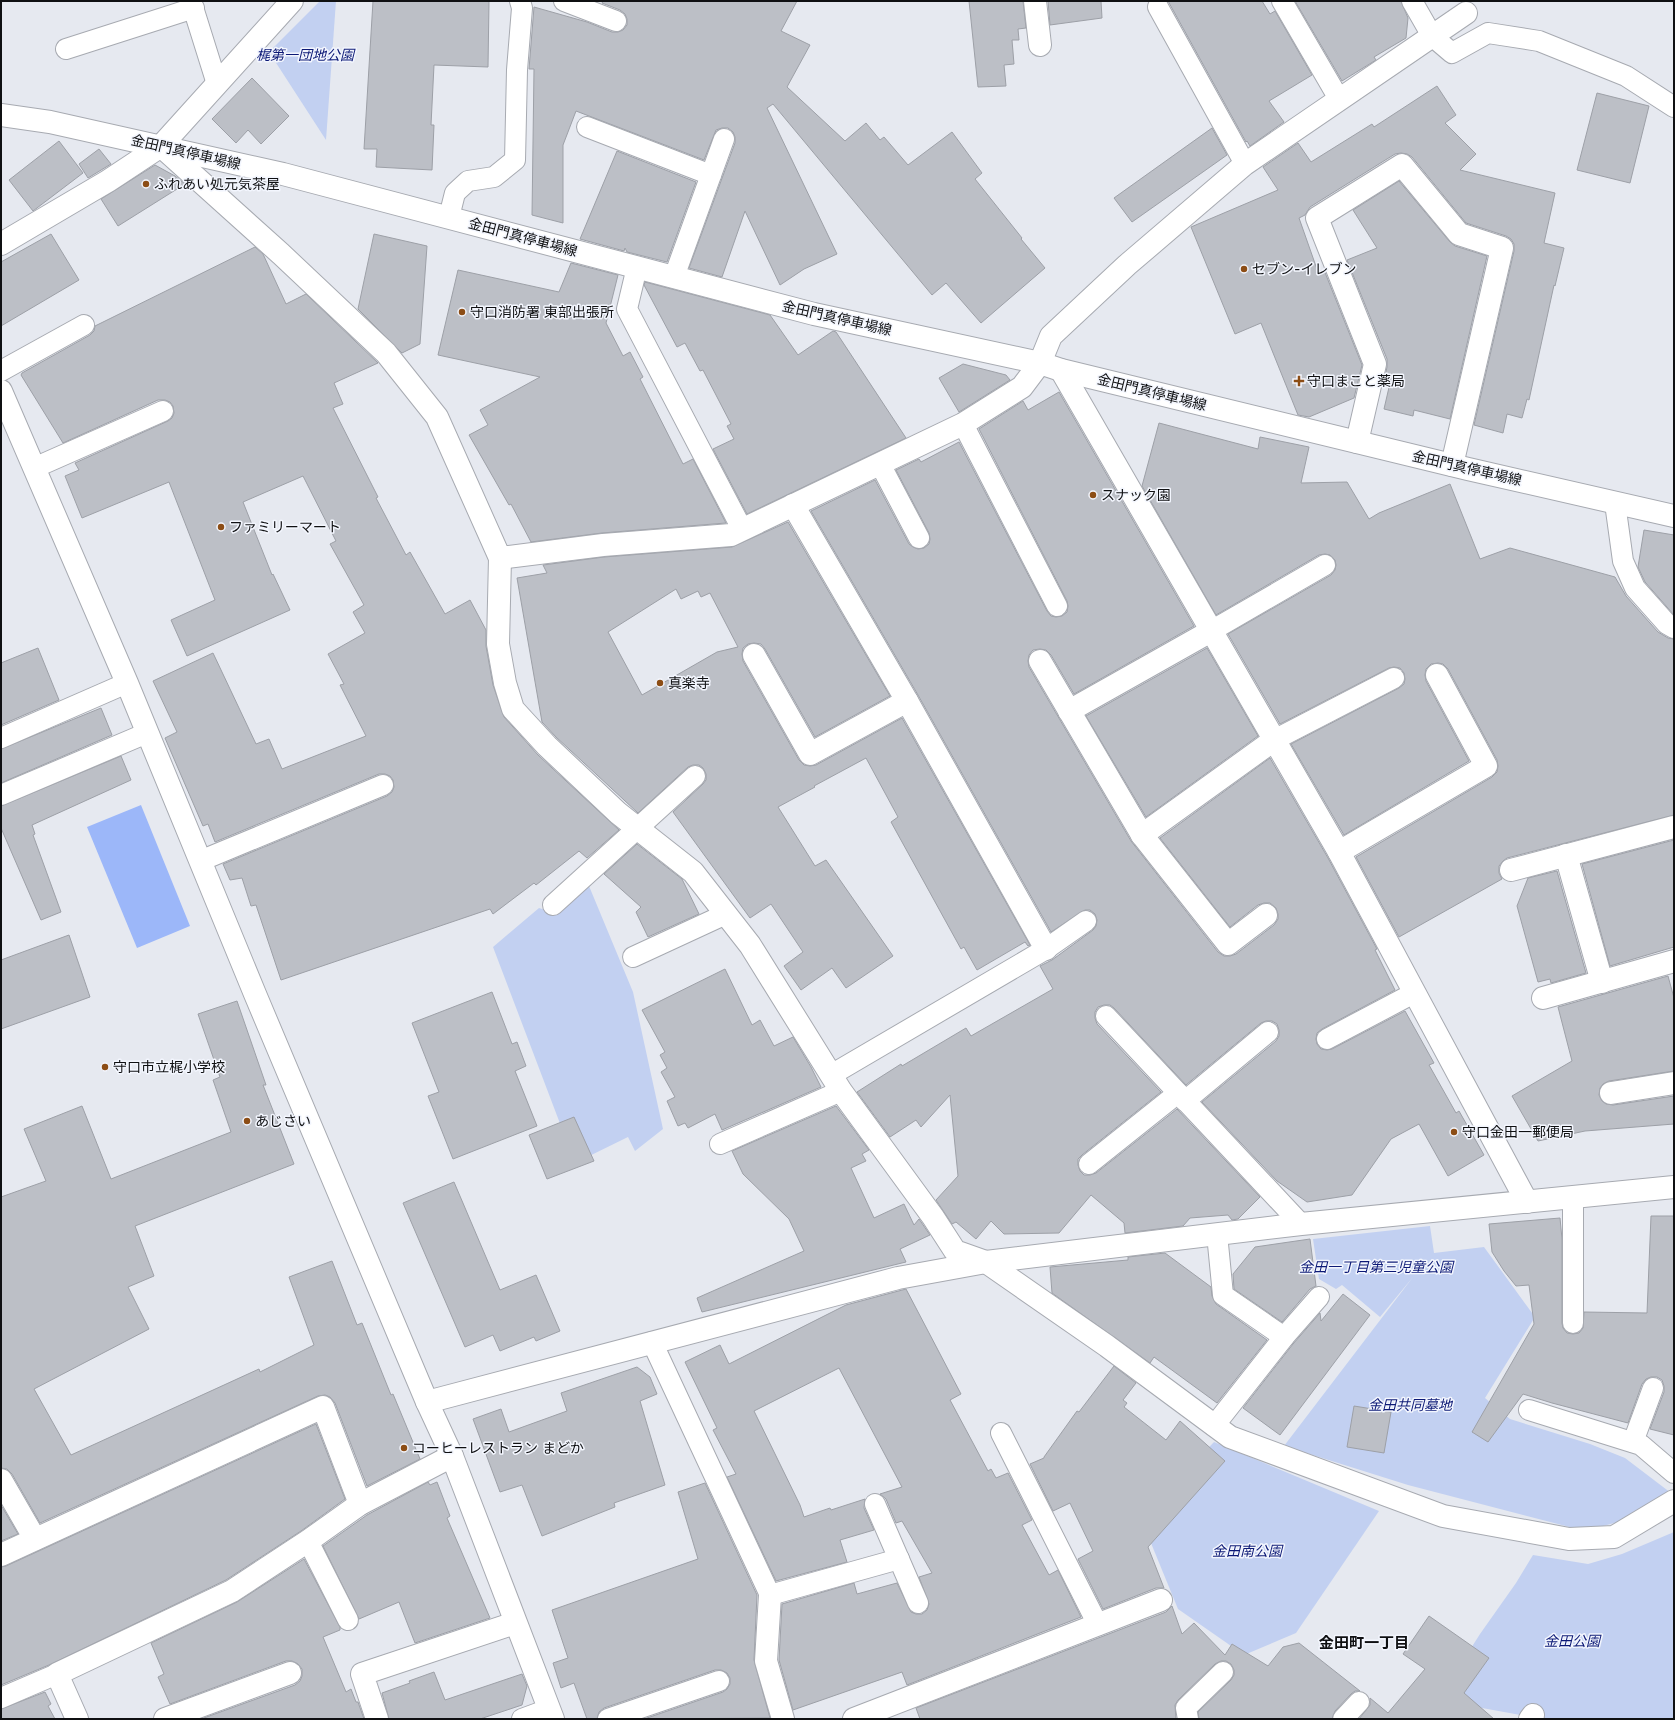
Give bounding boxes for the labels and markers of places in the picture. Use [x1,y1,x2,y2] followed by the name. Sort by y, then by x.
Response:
[154,175,280,193] place label: ふれあい処元気茶屋
[141,179,151,189] marker: ふれあい処元気茶屋
[1252,260,1356,278] place label: セブン-イレブン
[1239,264,1249,274] marker: セブン-イレブン
[470,303,614,321] place label: 守口消防署 東部出張所
[457,307,467,317] marker: 守口消防署 東部出張所
[1307,372,1405,390] place label: 守口まこと薬局
[1294,376,1304,386] marker: 守口まこと薬局
[1101,486,1171,504] place label: スナック園
[1088,490,1098,500] marker: スナック園
[229,518,341,536] place label: ファミリーマート
[216,522,226,532] marker: ファミリーマート
[668,674,710,692] place label: 真楽寺
[655,678,665,688] marker: 真楽寺
[113,1058,225,1076] place label: 守口市立梶小学校
[100,1062,110,1072] marker: 守口市立梶小学校
[255,1112,311,1130] place label: あじさい
[242,1116,252,1126] marker: あじさい
[1462,1123,1574,1141] place label: 守口金田一郵便局
[1449,1127,1459,1137] marker: 守口金田一郵便局
[412,1439,584,1457] place label: コーヒーレストラン まどか
[399,1443,409,1453] marker: コーヒーレストラン まどか

